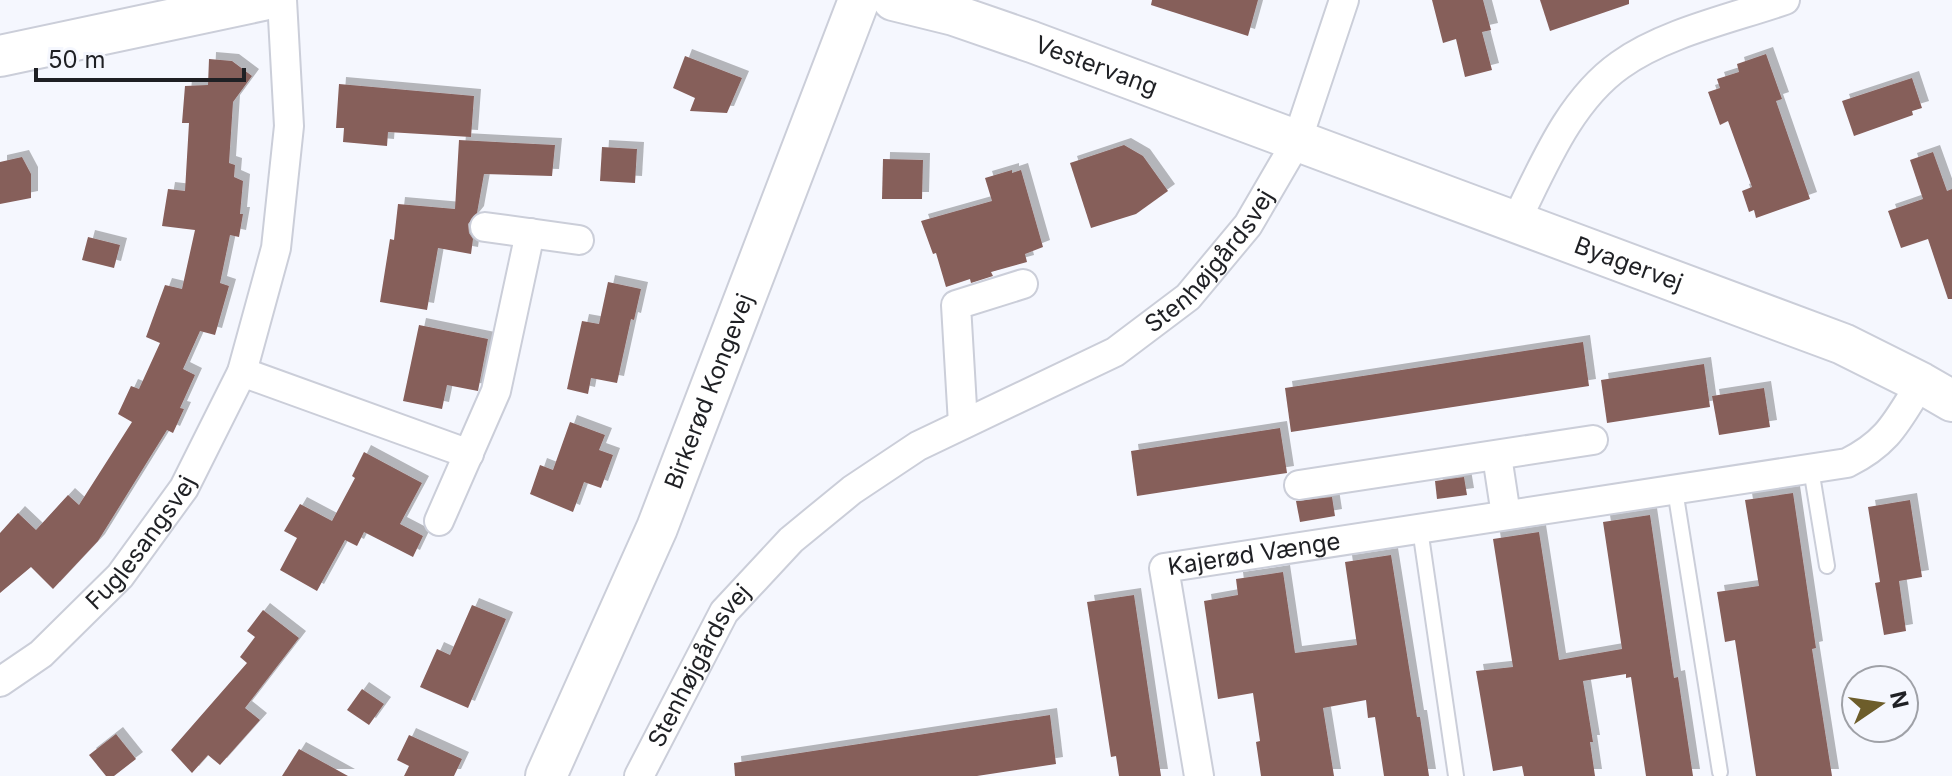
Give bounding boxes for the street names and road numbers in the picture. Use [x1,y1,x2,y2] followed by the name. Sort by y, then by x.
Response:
[1031,29,1162,102] street label: Vestervang
[1139,184,1280,338] street label: Stenhøjgårdsvej
[1571,230,1687,297] street label: Byagervej
[658,289,759,493] street label: Birkerød Kongevej
[80,471,202,615] street label: Fuglesangsvej
[1166,526,1342,581] street label: Kajerød Vænge
[642,578,756,752] street label: Stenhøjgårdsvej

